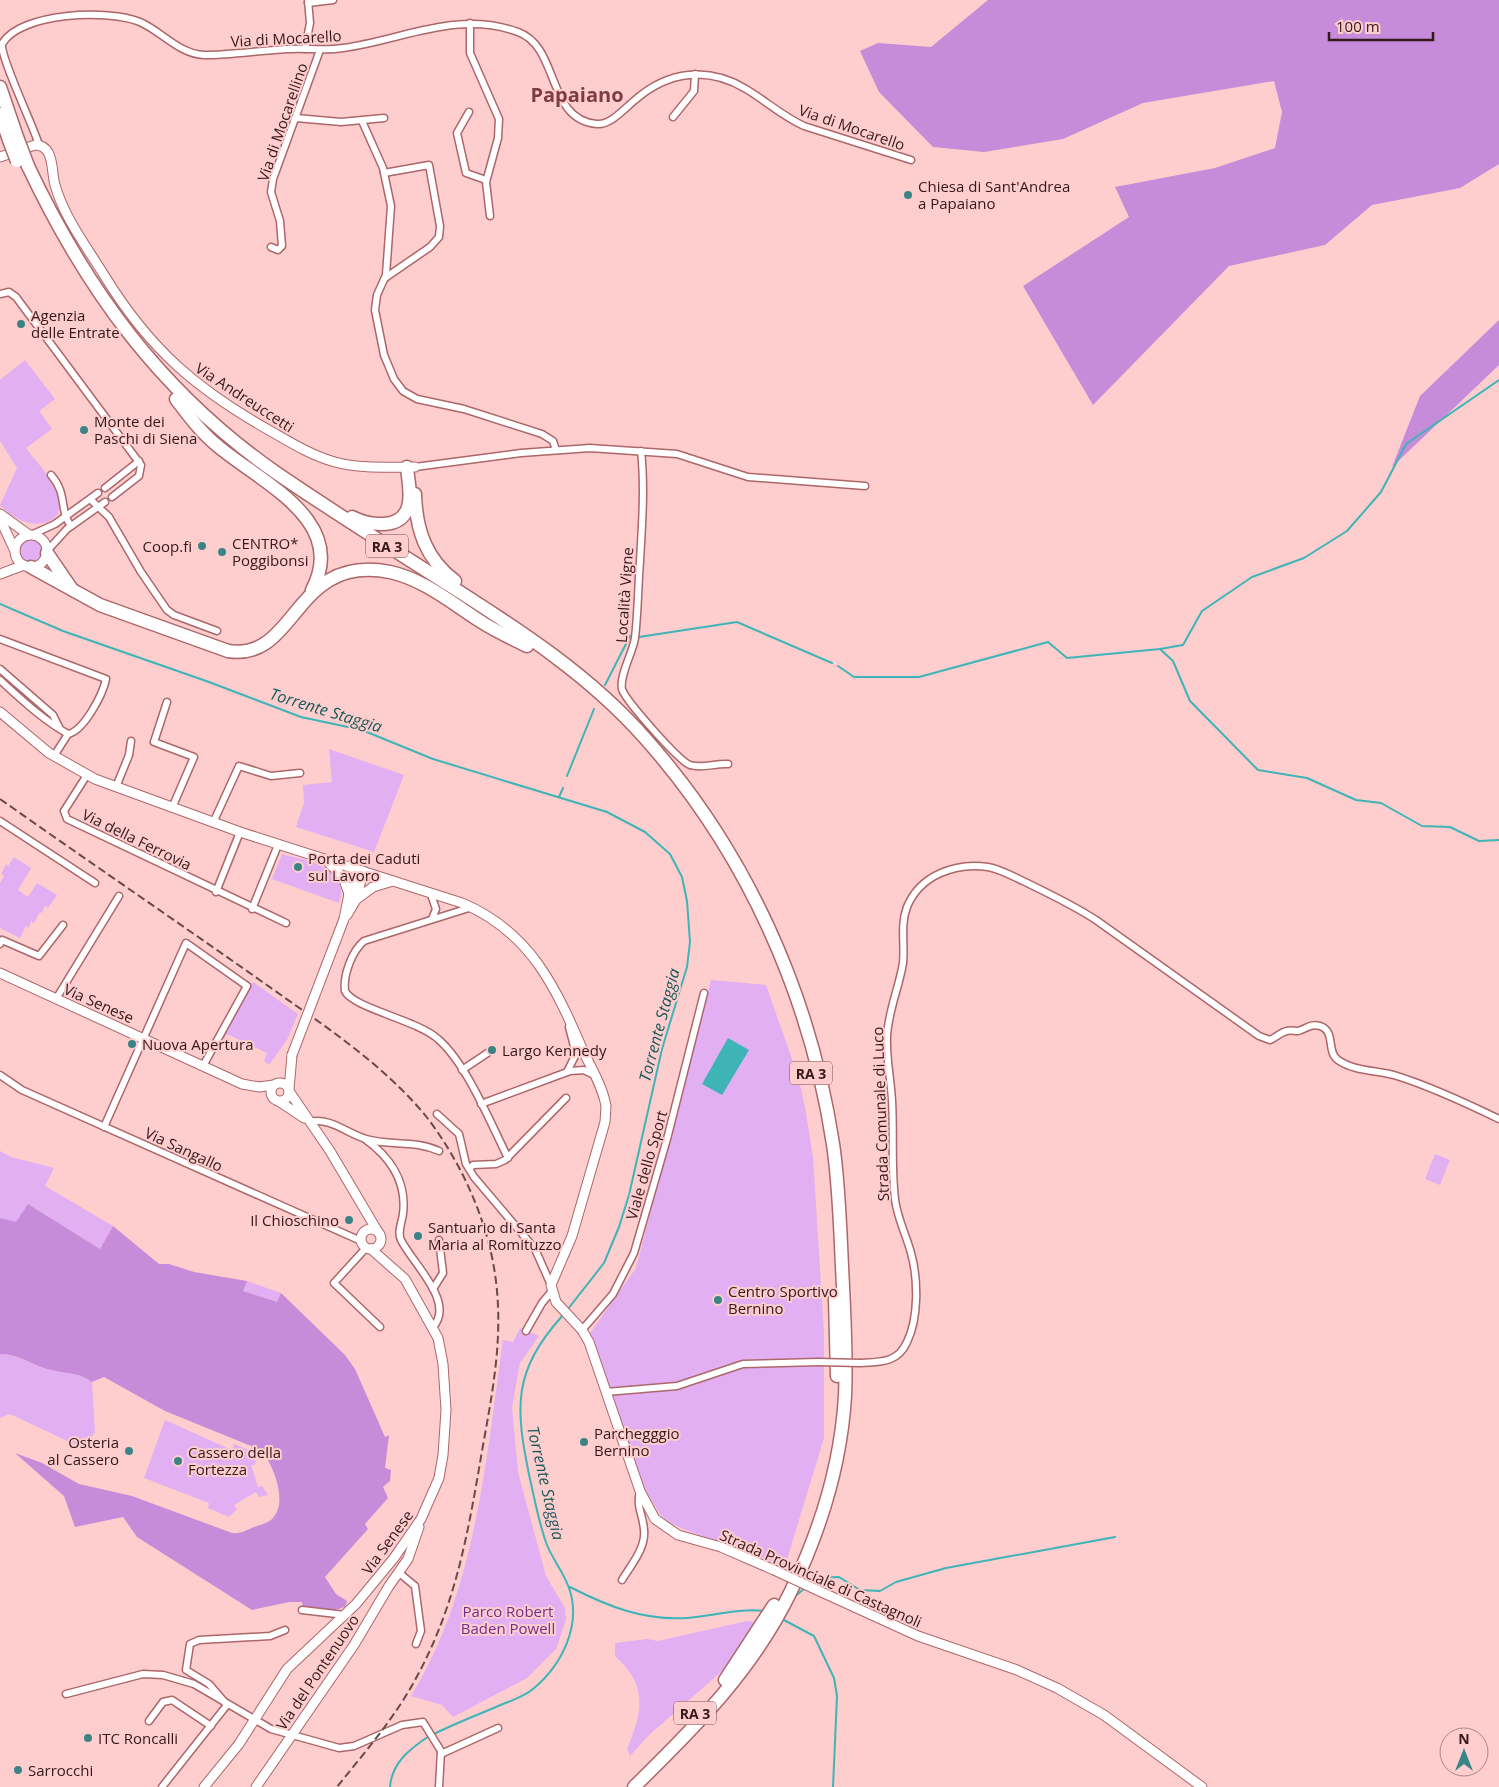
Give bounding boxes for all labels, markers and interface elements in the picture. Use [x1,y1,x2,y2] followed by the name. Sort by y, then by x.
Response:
[1329,10,1433,42] scale bar
[1336,16,1380,36] text: 100 m
[230,25,342,51] street label: Via di Mocarello
[252,60,312,184] street label: Via di Mocarellino
[530,81,624,108] district label: Papaiano
[796,99,908,155] street label: Via di Mocarello
[918,176,1070,213] place label: Chiesa di Sant'Andrea a Papaiano
[902,189,914,201] marker: Chiesa di Sant'Andrea a Papaiano
[31,305,120,342] place label: Agenzia delle Entrate
[15,318,27,330] marker: Agenzia delle Entrate
[192,358,298,436] street label: Via Andreuccetti
[94,411,197,448] place label: Monte dei Paschi di Siena
[78,424,90,436] marker: Monte dei Paschi di Siena
[232,533,308,570] place label: CENTRO* Poggibonsi
[366,534,408,558] road number: RA 3
[143,536,192,556] place label: Coop.fi
[196,540,208,552] marker: Coop.fi
[216,546,228,558] marker: CENTRO* Poggibonsi
[611,546,637,644] street label: Località Vigne
[267,682,385,738] water label: Torrente Staggia
[79,804,195,874] street label: Via della Ferrovia
[308,848,420,885] place label: Porta dei Caduti sul Lavoro
[292,861,304,873] marker: Porta dei Caduti sul Lavoro
[633,966,685,1084] water label: Torrente Staggia
[61,979,137,1027] street label: Via Senese
[867,1026,893,1202] street label: Strada Comunale di Luco
[142,1034,253,1054] place label: Nuova Apertura
[126,1038,138,1050] marker: Nuova Apertura
[502,1040,607,1060] place label: Largo Kennedy
[486,1044,498,1056] marker: Largo Kennedy
[790,1062,832,1084] road number: RA 3
[621,1108,671,1222] street label: Viale dello Sport
[142,1122,226,1176] street label: Via Sangallo
[250,1210,339,1230] place label: Il Chioschino
[343,1214,355,1226] marker: Il Chioschino
[428,1217,562,1254] place label: Santuario di Santa Maria al Romituzzo
[412,1230,424,1242] marker: Santuario di Santa Maria al Romituzzo
[728,1281,838,1318] place label: Centro Sportivo Bernino
[712,1294,724,1306] marker: Centro Sportivo Bernino
[594,1423,680,1460] place label: Parchegggio Bernino
[522,1424,570,1542] water label: Torrente Staggia
[47,1432,119,1469] place label: Osteria al Cassero
[578,1436,590,1448] marker: Parchegggio Bernino
[188,1442,281,1479] place label: Cassero della Fortezza
[123,1445,135,1457] marker: Osteria al Cassero
[172,1455,184,1467] marker: Cassero della Fortezza
[357,1506,417,1578] street label: Via Senese
[717,1524,925,1632] street label: Strada Provinciale di Castagnoli
[461,1601,555,1638] park label: Parco Robert Baden Powell
[271,1610,363,1734] street label: Via del Pontenuovo
[674,1702,716,1725] road number: RA 3
[1439,1727,1489,1777] north arrow
[98,1728,178,1748] place label: ITC Roncalli
[1458,1729,1470,1748] text: N
[82,1732,94,1744] marker: ITC Roncalli
[28,1760,93,1780] place label: Sarrocchi
[12,1764,24,1776] marker: Sarrocchi

